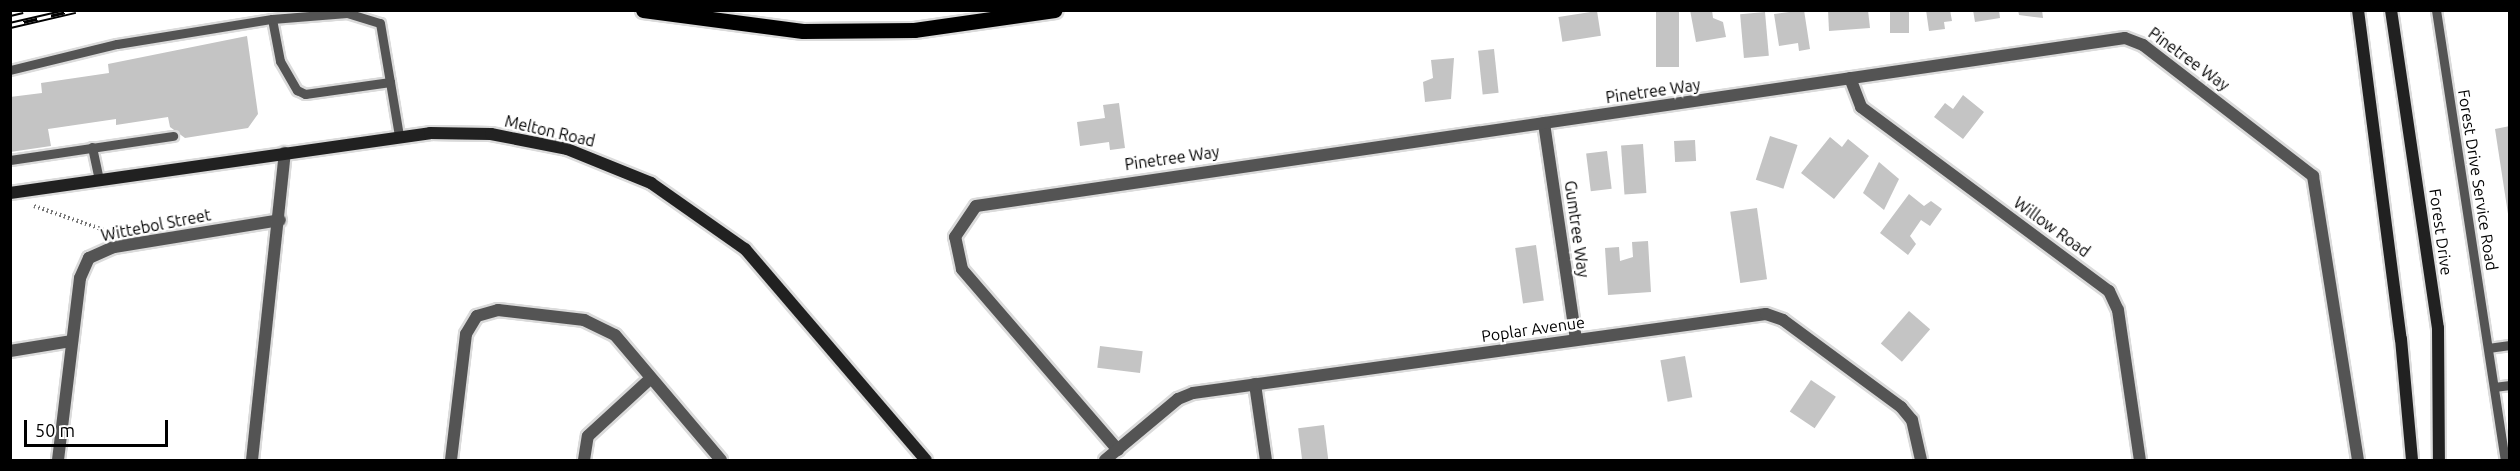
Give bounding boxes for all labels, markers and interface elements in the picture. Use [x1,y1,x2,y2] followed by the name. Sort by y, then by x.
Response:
[2145,23,2233,95] street label: Pinetree Way
[1604,75,1702,107] street label: Pinetree Way
[2454,88,2502,272] street label: Forest Drive Service Road
[503,111,597,151] street label: Melton Road
[1123,142,1221,174] street label: Pinetree Way
[1561,179,1593,279] street label: Gumtree Way
[2425,187,2457,277] street label: Forest Drive
[2010,193,2094,261] street label: Willow Road
[99,205,213,245] street label: Wittebol Street
[1480,312,1586,346] street label: Poplar Avenue
[27,408,171,446] scale bar
[35,420,75,440] text: 50 m

